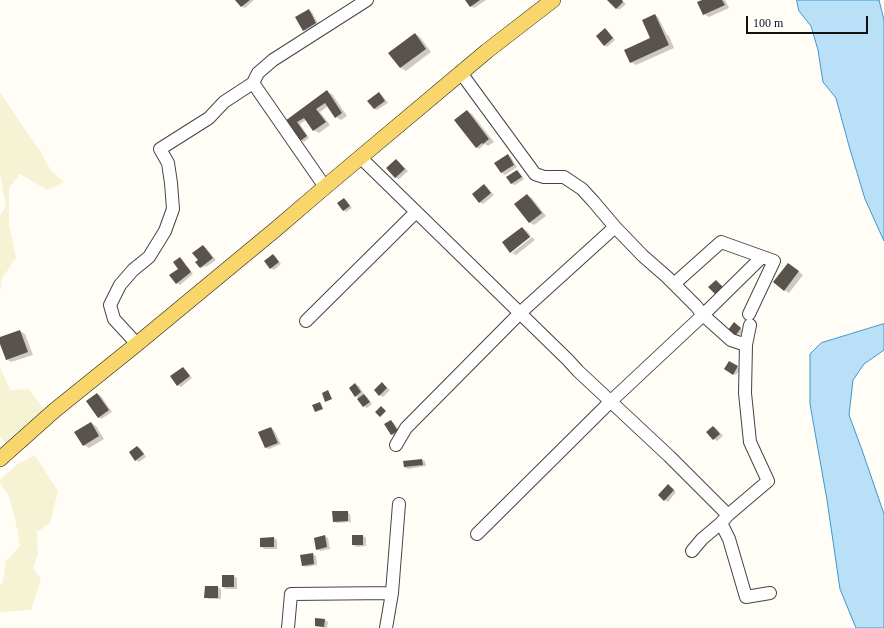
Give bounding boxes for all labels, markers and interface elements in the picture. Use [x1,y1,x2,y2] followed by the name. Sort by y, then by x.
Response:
[748,8,870,34] scale bar
[753,16,783,30] text: 100 m

